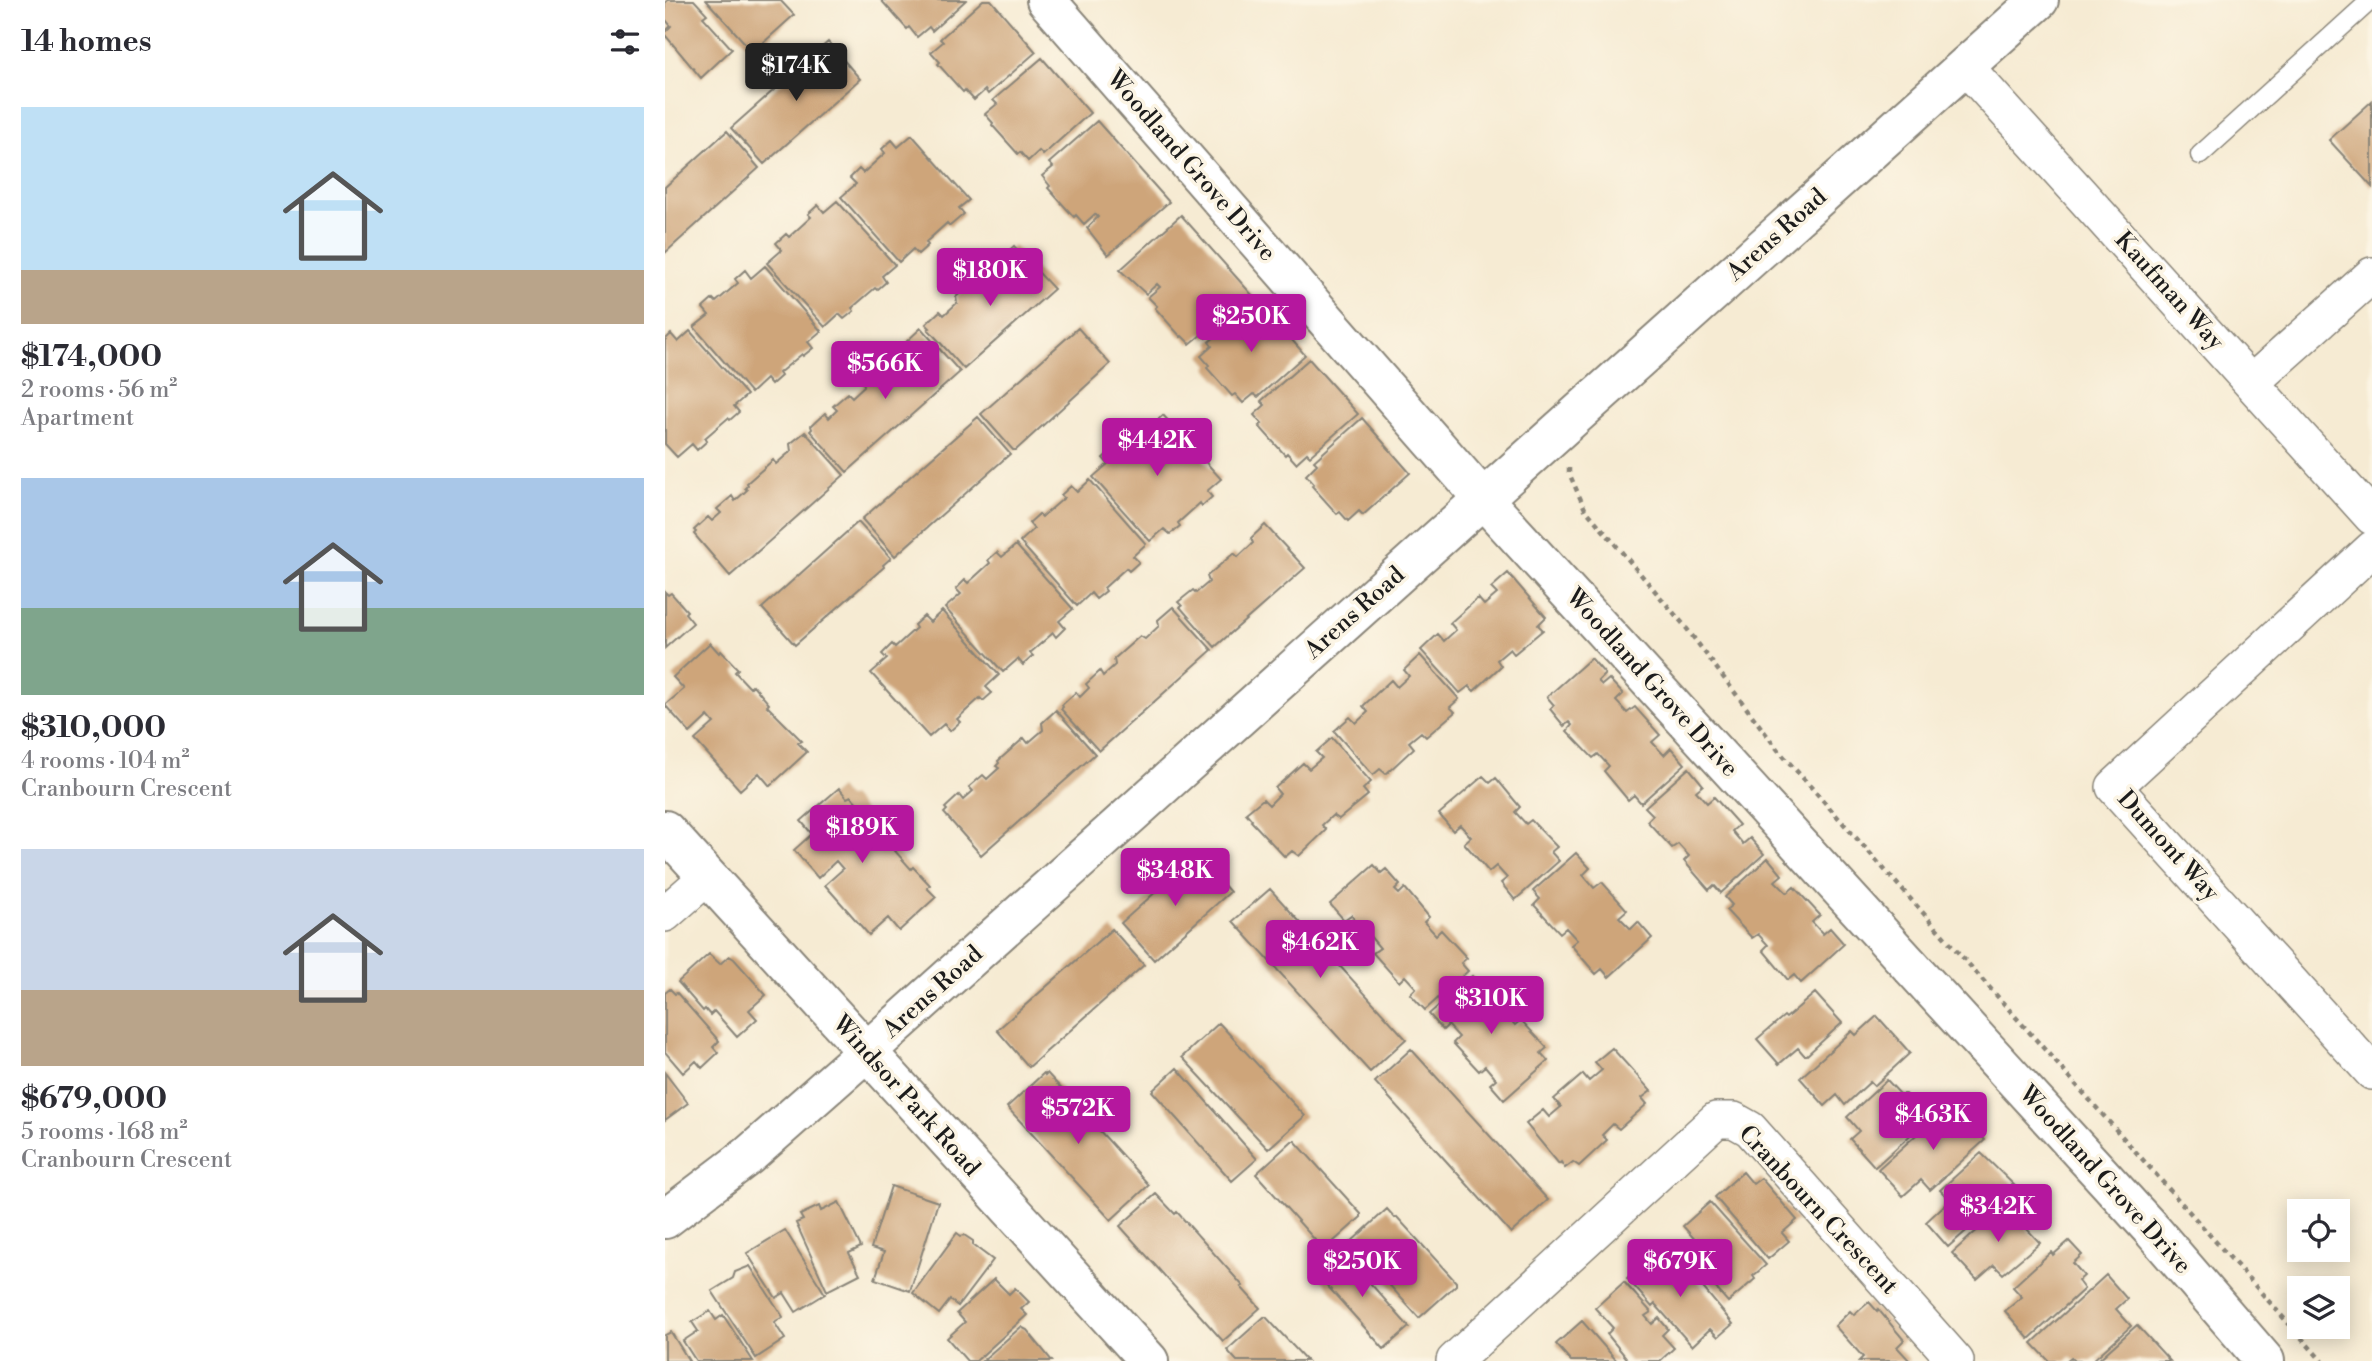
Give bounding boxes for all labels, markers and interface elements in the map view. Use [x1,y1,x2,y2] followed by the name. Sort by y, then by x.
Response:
[21,23,152,61] text: 14 homes
[606,23,644,61] icon: filters
[747,43,845,103] pin: $174K
[761,52,831,80] text: $174K
[1099,64,1282,268] street label: Woodland Grove Drive
[270,153,396,279] icon: home
[1720,182,1833,288] street label: Arens Road
[2108,226,2230,357] street label: Kaufman Way
[941,248,1039,308] pin: $180K
[953,257,1027,285] text: $180K
[1202,294,1300,354] pin: $250K
[1212,303,1290,331] text: $250K
[21,338,162,376] text: $174,000
[836,342,934,401] pin: $566K
[847,350,923,378] text: $566K
[21,376,177,404] text: 2 rooms · 56 m²
[21,404,134,432] text: Apartment
[1108,419,1206,478] pin: $442K
[1118,427,1196,455] text: $442K
[270,524,396,650] icon: home
[1298,560,1411,666] street label: Arens Road
[1559,582,1745,783] street label: Woodland Grove Drive
[21,709,166,747] text: $310,000
[21,747,190,775] text: 4 rooms · 104 m²
[21,775,232,803] text: Cranbourn Crescent
[2111,785,2226,908] street label: Dumont Way
[813,806,911,865] pin: $189K
[826,814,898,842] text: $189K
[1126,848,1224,908] pin: $348K
[1137,857,1213,885] text: $348K
[270,895,396,1021] icon: home
[1271,920,1369,980] pin: $462K
[1282,929,1358,957] text: $462K
[876,939,989,1045] street label: Arens Road
[1442,976,1540,1036] pin: $310K
[1455,985,1527,1013] text: $310K
[825,1008,987,1183] street label: Windsor Park Road
[2012,1079,2198,1280] street label: Woodland Grove Drive
[21,1080,167,1118] text: $679,000
[1029,1086,1127,1146] pin: $572K
[1884,1092,1982,1152] pin: $463K
[1041,1095,1115,1123] text: $572K
[1895,1101,1971,1129] text: $463K
[21,1118,188,1146] text: 5 rooms · 168 m²
[1732,1119,1904,1301] street label: Cranbourn Crescent
[21,1146,232,1174] text: Cranbourn Crescent
[1949,1184,2047,1244] pin: $342K
[1960,1193,2036,1221] text: $342K
[2287,1199,2350,1339] map controls
[2287,1199,2350,1262] button: locate
[1313,1240,1411,1299] pin: $250K
[1631,1240,1729,1299] pin: $679K
[1323,1248,1401,1276] text: $250K
[1643,1248,1717,1276] text: $679K
[2287,1276,2350,1339] button: layers

